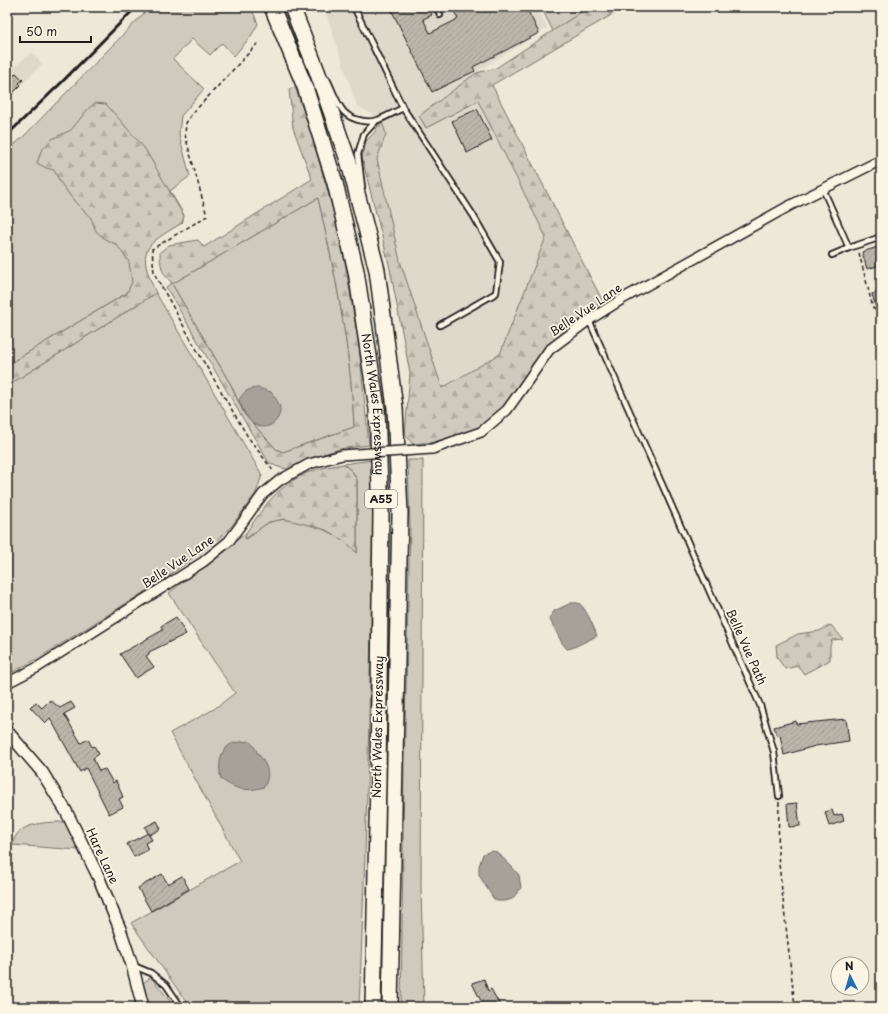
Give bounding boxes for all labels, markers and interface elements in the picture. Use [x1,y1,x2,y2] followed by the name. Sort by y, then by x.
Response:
[20,18,91,44] scale bar
[26,22,57,40] text: 50 m
[546,278,626,340] street label: Belle Vue Lane
[358,332,390,475] street label: North Wales Expressway
[365,490,397,508] road number: A55
[138,530,218,592] street label: Belle Vue Lane
[722,606,772,688] street label: Belle Vue Path
[367,656,387,798] street label: North Wales Expressway
[82,824,124,887] street label: Hare Lane
[830,956,870,996] north arrow
[844,957,854,974] text: N

